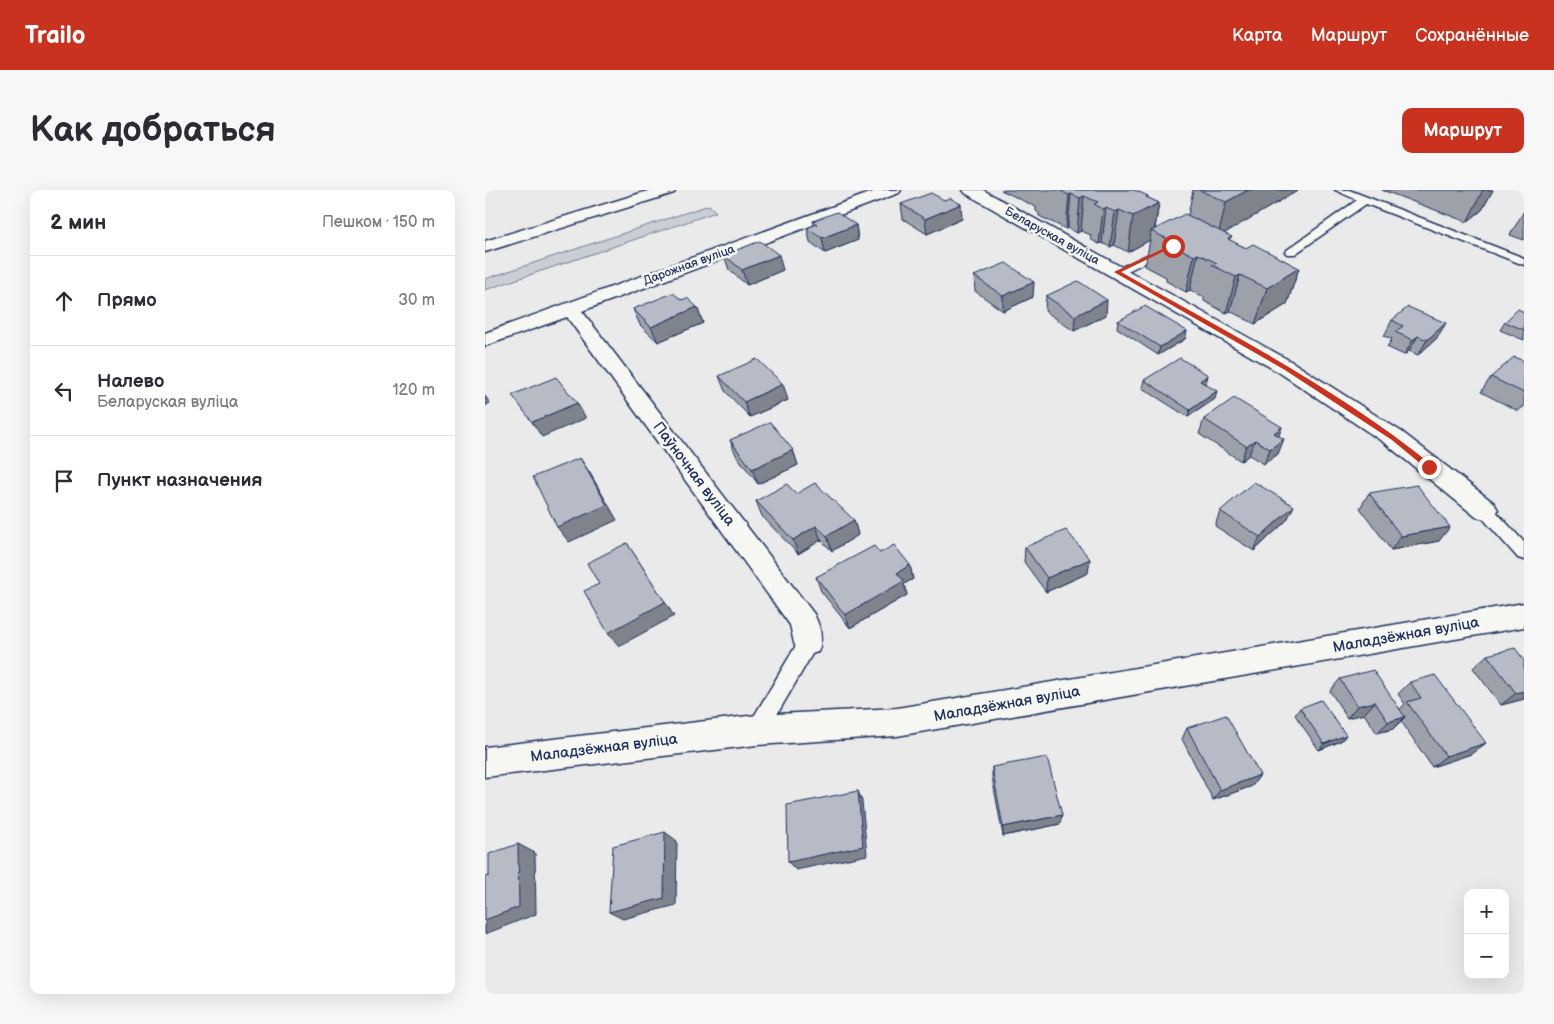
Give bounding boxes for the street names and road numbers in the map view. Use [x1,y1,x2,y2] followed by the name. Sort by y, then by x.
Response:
[1002,204,1102,268] street label: Беларуская вуліца
[641,241,737,289] street label: Дарожная вуліца
[649,418,739,530] street label: Паўночная вуліца
[1331,613,1481,657] street label: Маладзёжная вуліца
[932,682,1082,726] street label: Маладзёжная вуліца
[529,730,679,766] street label: Маладзёжная вуліца

